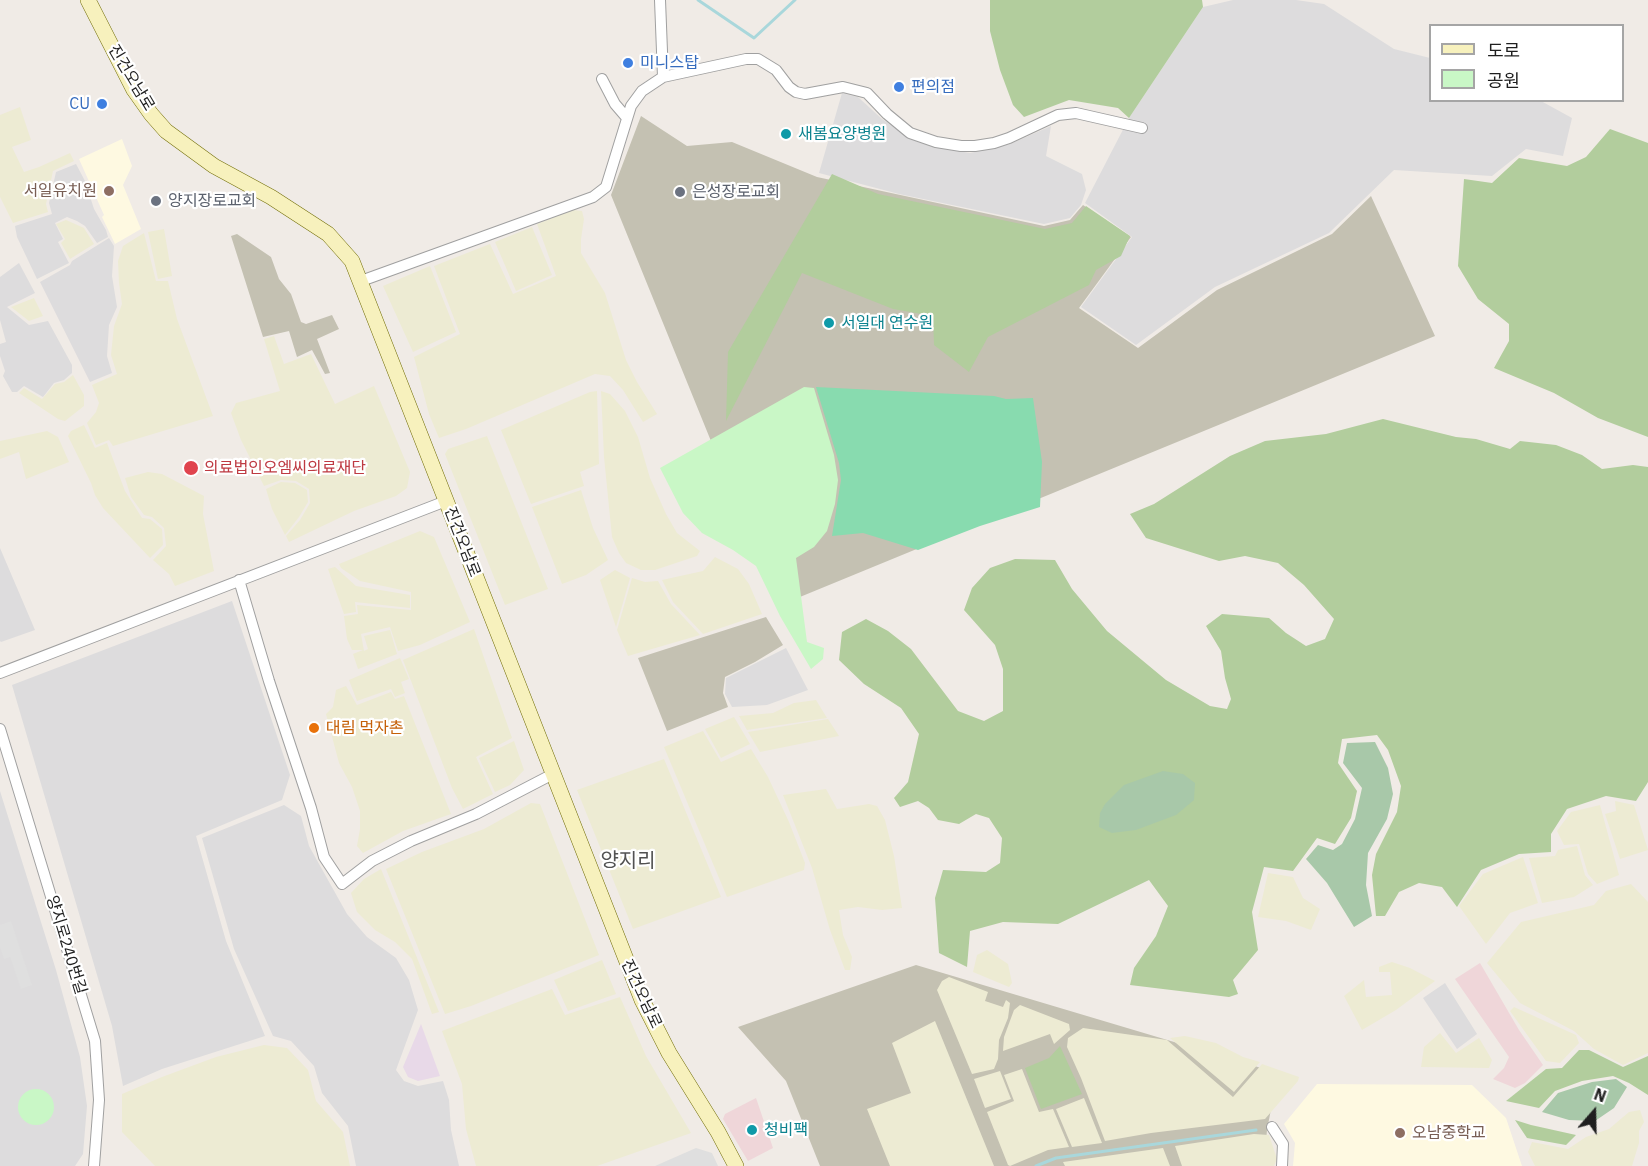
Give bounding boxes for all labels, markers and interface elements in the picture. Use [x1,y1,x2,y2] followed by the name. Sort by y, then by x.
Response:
[1429,24,1624,102] legend
[1487,39,1520,62] text: 도로
[104,42,158,114] street label: 진건오남로
[640,53,699,73] place label: 미니스탑
[621,56,635,70] marker: 미니스탑
[1487,69,1520,92] text: 공원
[911,77,955,97] place label: 편의점
[892,80,906,94] marker: 편의점
[69,94,90,114] place label: CU
[95,97,109,111] marker: CU
[798,124,886,144] place label: 새봄요양병원
[779,127,793,141] marker: 새봄요양병원
[23,181,97,201] place label: 서일유치원
[692,182,780,202] place label: 은성장로교회
[102,184,116,198] marker: 서일유치원
[673,185,687,199] marker: 은성장로교회
[168,191,256,211] place label: 양지장로교회
[149,194,163,208] marker: 양지장로교회
[841,313,933,333] place label: 서일대 연수원
[822,316,836,330] marker: 서일대 연수원
[204,458,366,478] place label: 의료법인오엠씨의료재단
[182,459,200,477] marker: 의료법인오엠씨의료재단
[440,504,484,580] street label: 진건오남로
[326,718,403,738] place label: 대림 먹자촌
[307,721,321,735] marker: 대림 먹자촌
[600,849,656,873] district label: 양지리
[42,893,90,997] street label: 양지로240번길
[617,957,665,1031] street label: 진건오남로
[1564,1082,1624,1142] north arrow
[1591,1084,1609,1106] text: N
[764,1120,808,1140] place label: 청비팩
[745,1123,759,1137] marker: 청비팩
[1412,1123,1486,1143] place label: 오남중학교
[1393,1126,1407,1140] marker: 오남중학교

